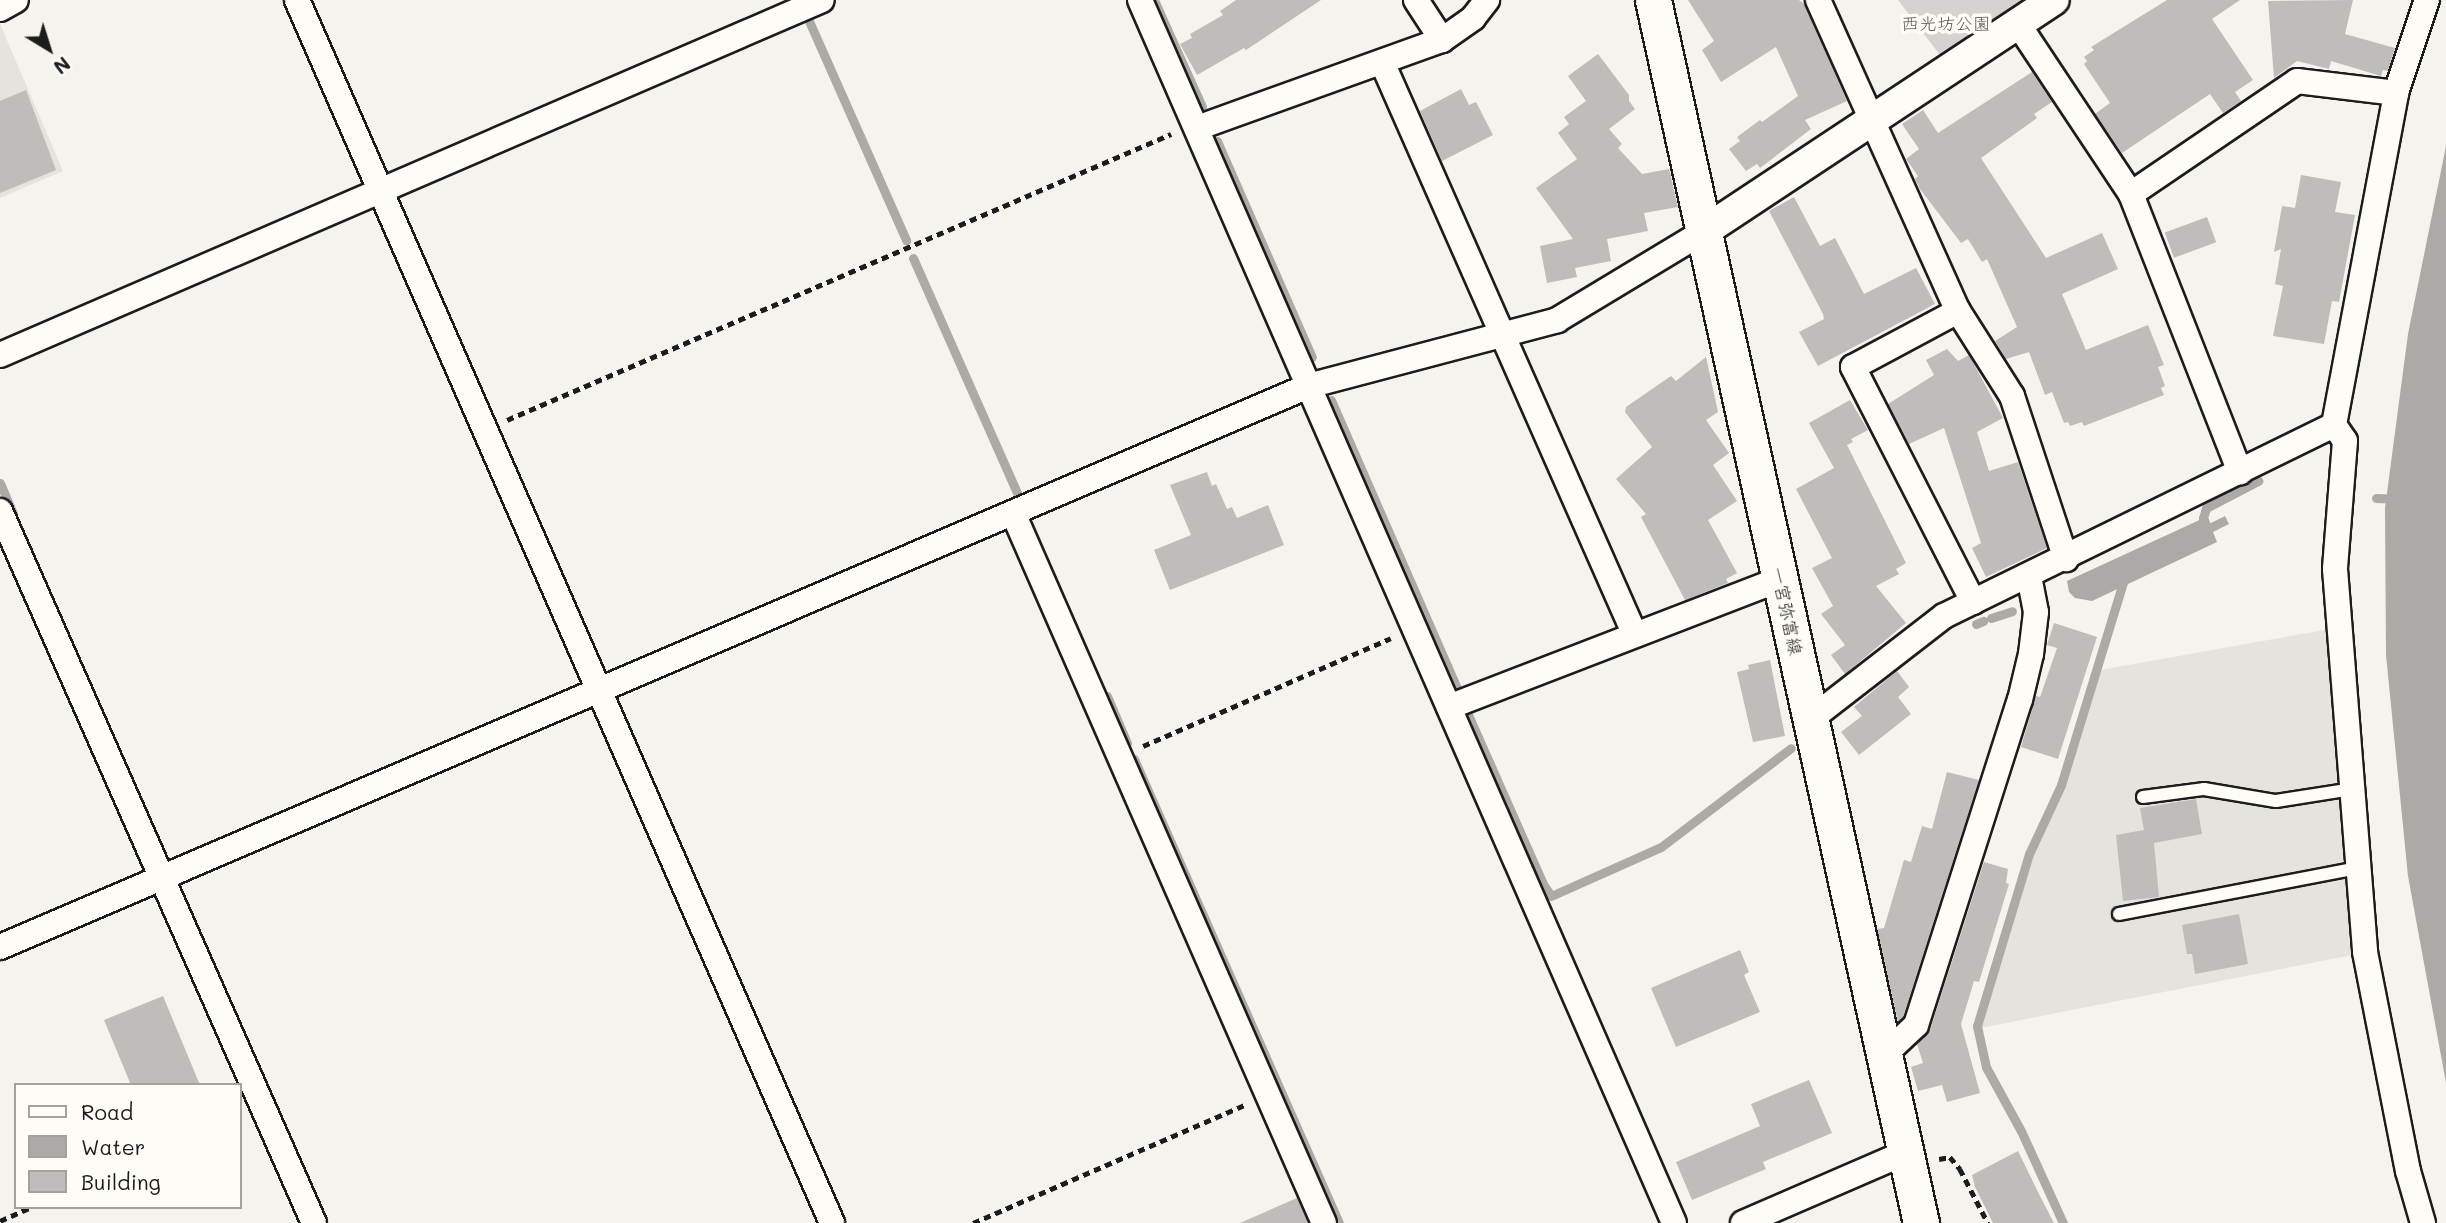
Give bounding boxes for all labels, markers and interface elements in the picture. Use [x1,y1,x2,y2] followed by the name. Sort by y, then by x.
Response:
[1901,12,1991,34] park label: 西光坊公園
[14,14,84,84] north arrow
[49,52,76,80] text: N
[1767,565,1807,657] street label: 一宮弥富線
[14,1083,242,1209] legend
[81,1098,133,1125] text: Road
[81,1133,145,1160] text: Water
[81,1168,161,1195] text: Building

